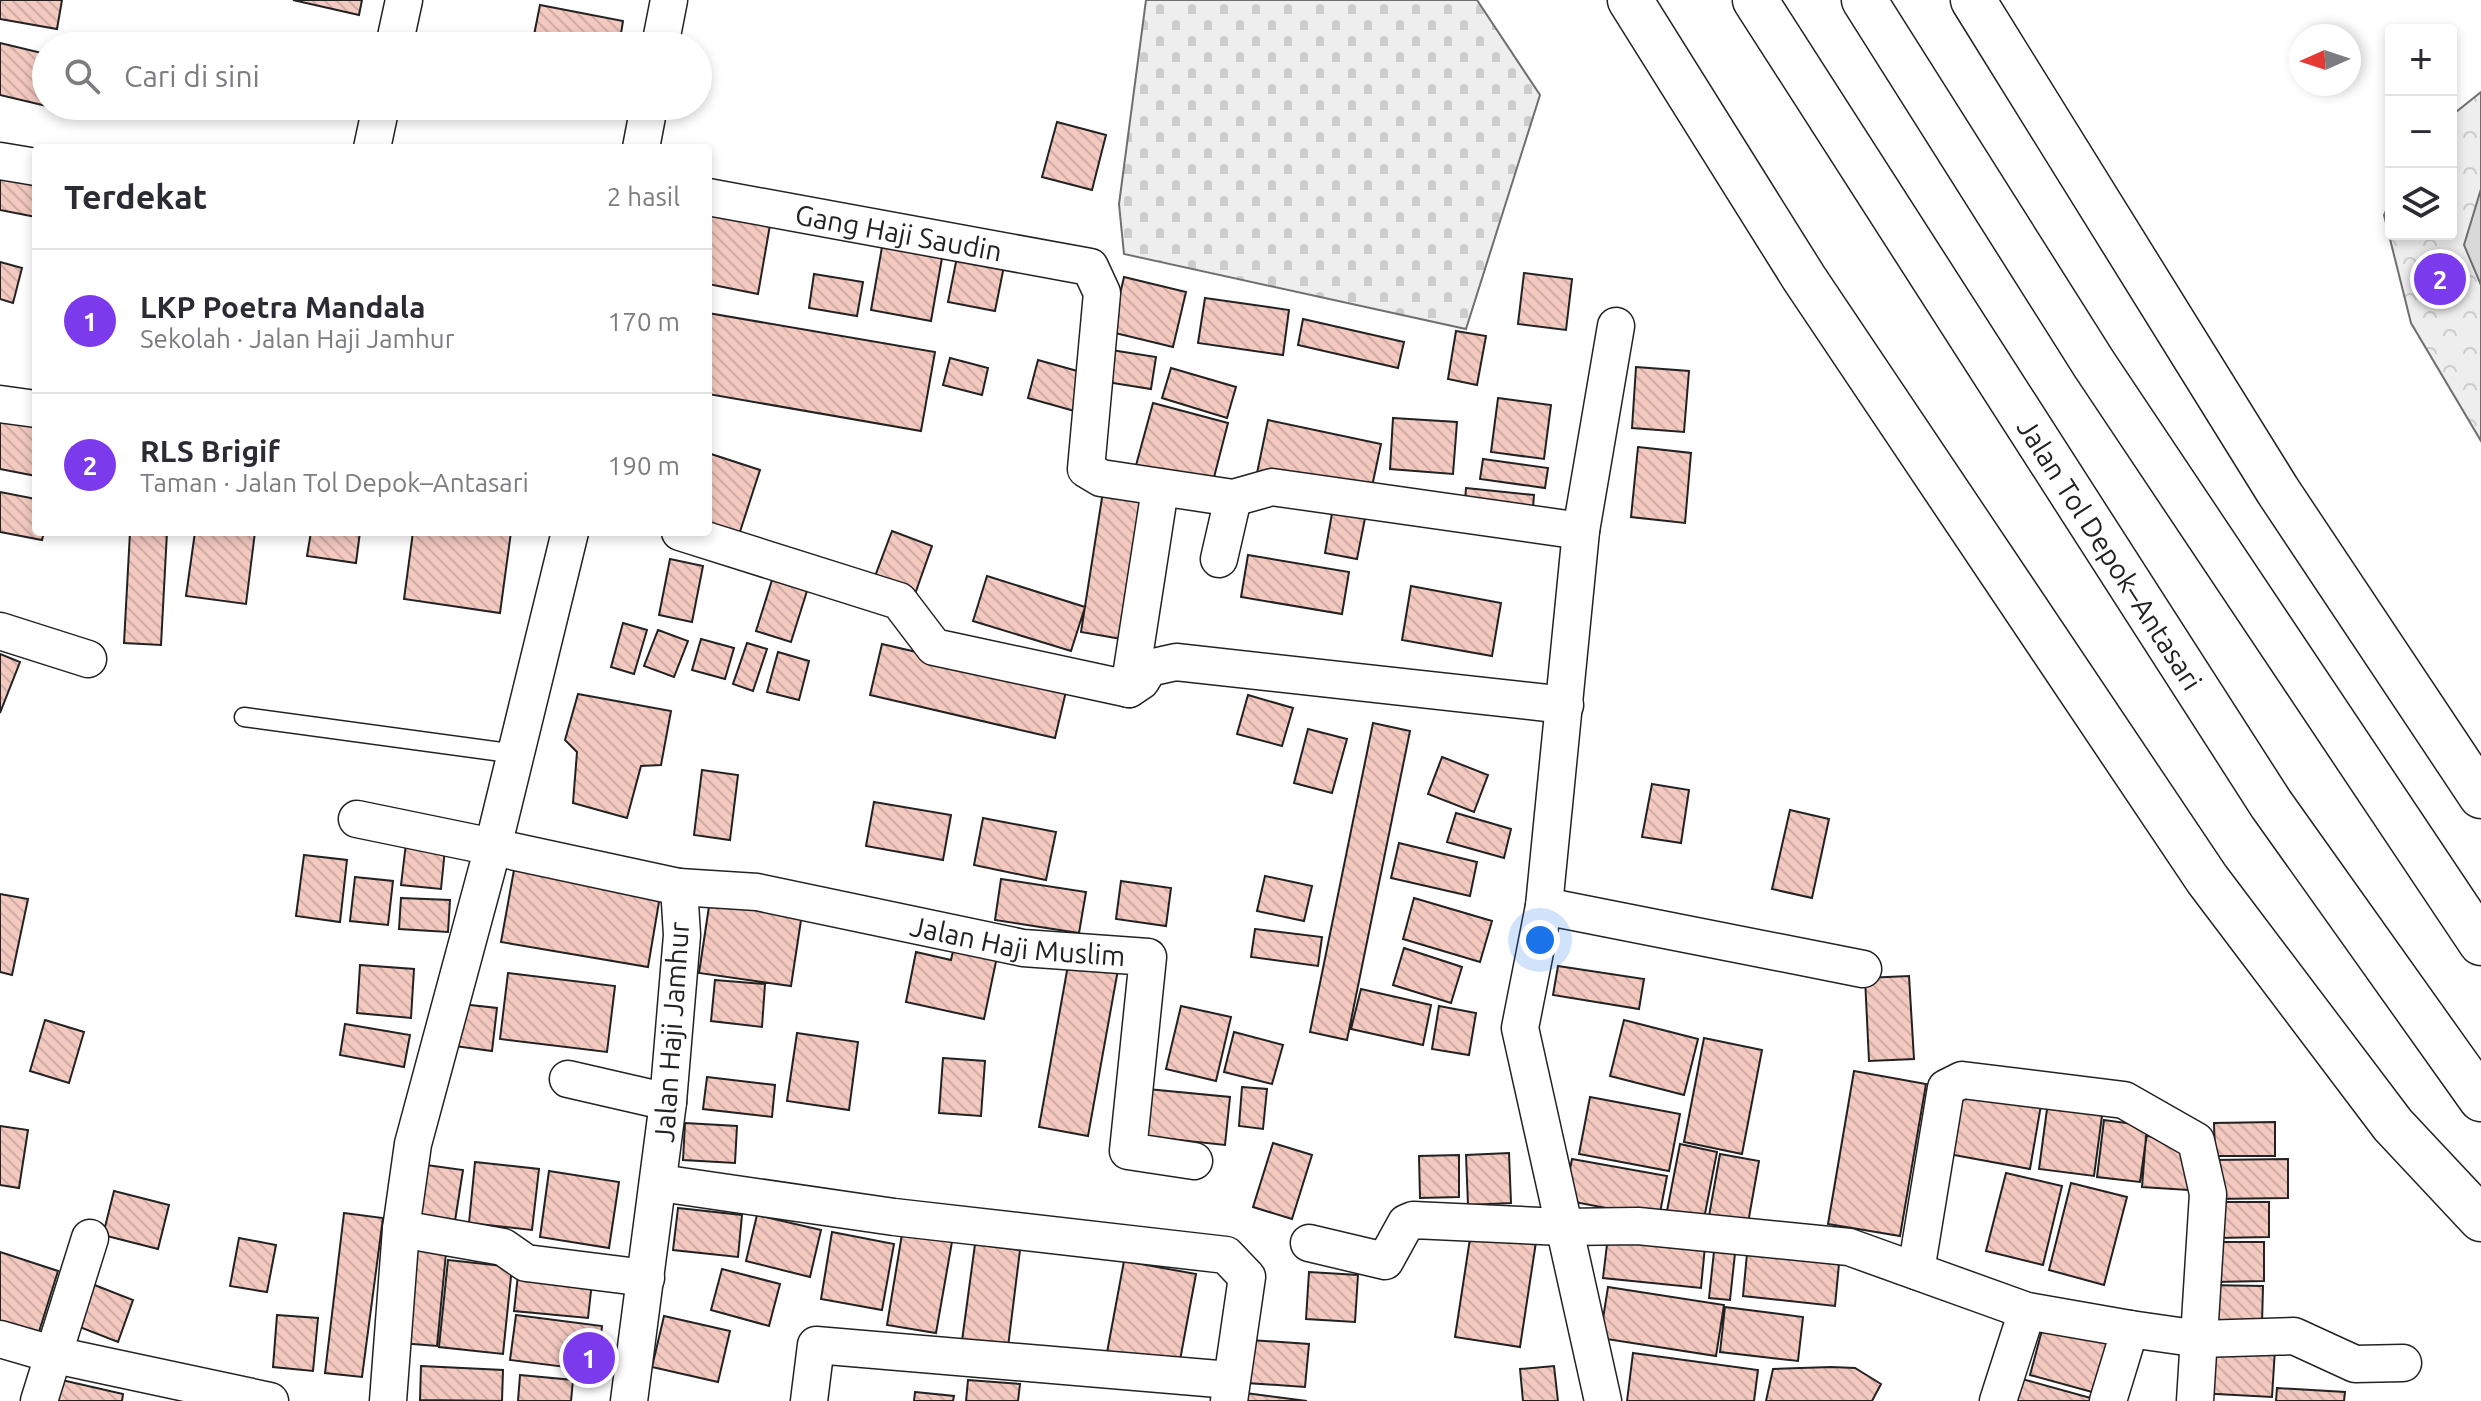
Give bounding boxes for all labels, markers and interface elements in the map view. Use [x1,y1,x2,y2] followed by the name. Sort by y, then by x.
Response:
[2289,24,2361,96] north arrow
[2385,24,2457,240] map controls
[2385,24,2457,96] button: +
[32,32,712,120] search box
[60,54,104,98] icon: search
[124,59,260,93] text: Cari di sini
[2385,96,2457,168] button: −
[2385,168,2457,240] button: layers
[64,177,207,215] text: Terdekat
[607,182,680,211] text: 2 hasil
[793,198,1005,266] street label: Gang Haji Saudin
[2414,249,2466,309] pin: 2
[140,290,425,324] text: LKP Poetra Mandala
[83,307,97,336] text: 1
[608,307,680,336] text: 170 m
[140,324,455,353] text: Sekolah · Jalan Haji Jamhur
[2012,412,2209,695] street label: Jalan Tol Depok–Antasari
[140,434,280,468] text: RLS Brigif
[83,451,97,480] text: 2
[608,451,680,480] text: 190 m
[140,468,529,497] text: Taman · Jalan Tol Depok–Antasari
[908,909,1126,971] street label: Jalan Haji Muslim
[648,920,694,1143] street label: Jalan Haji Jamhur
[1520,920,1560,960] your location
[563,1328,615,1388] pin: 1

